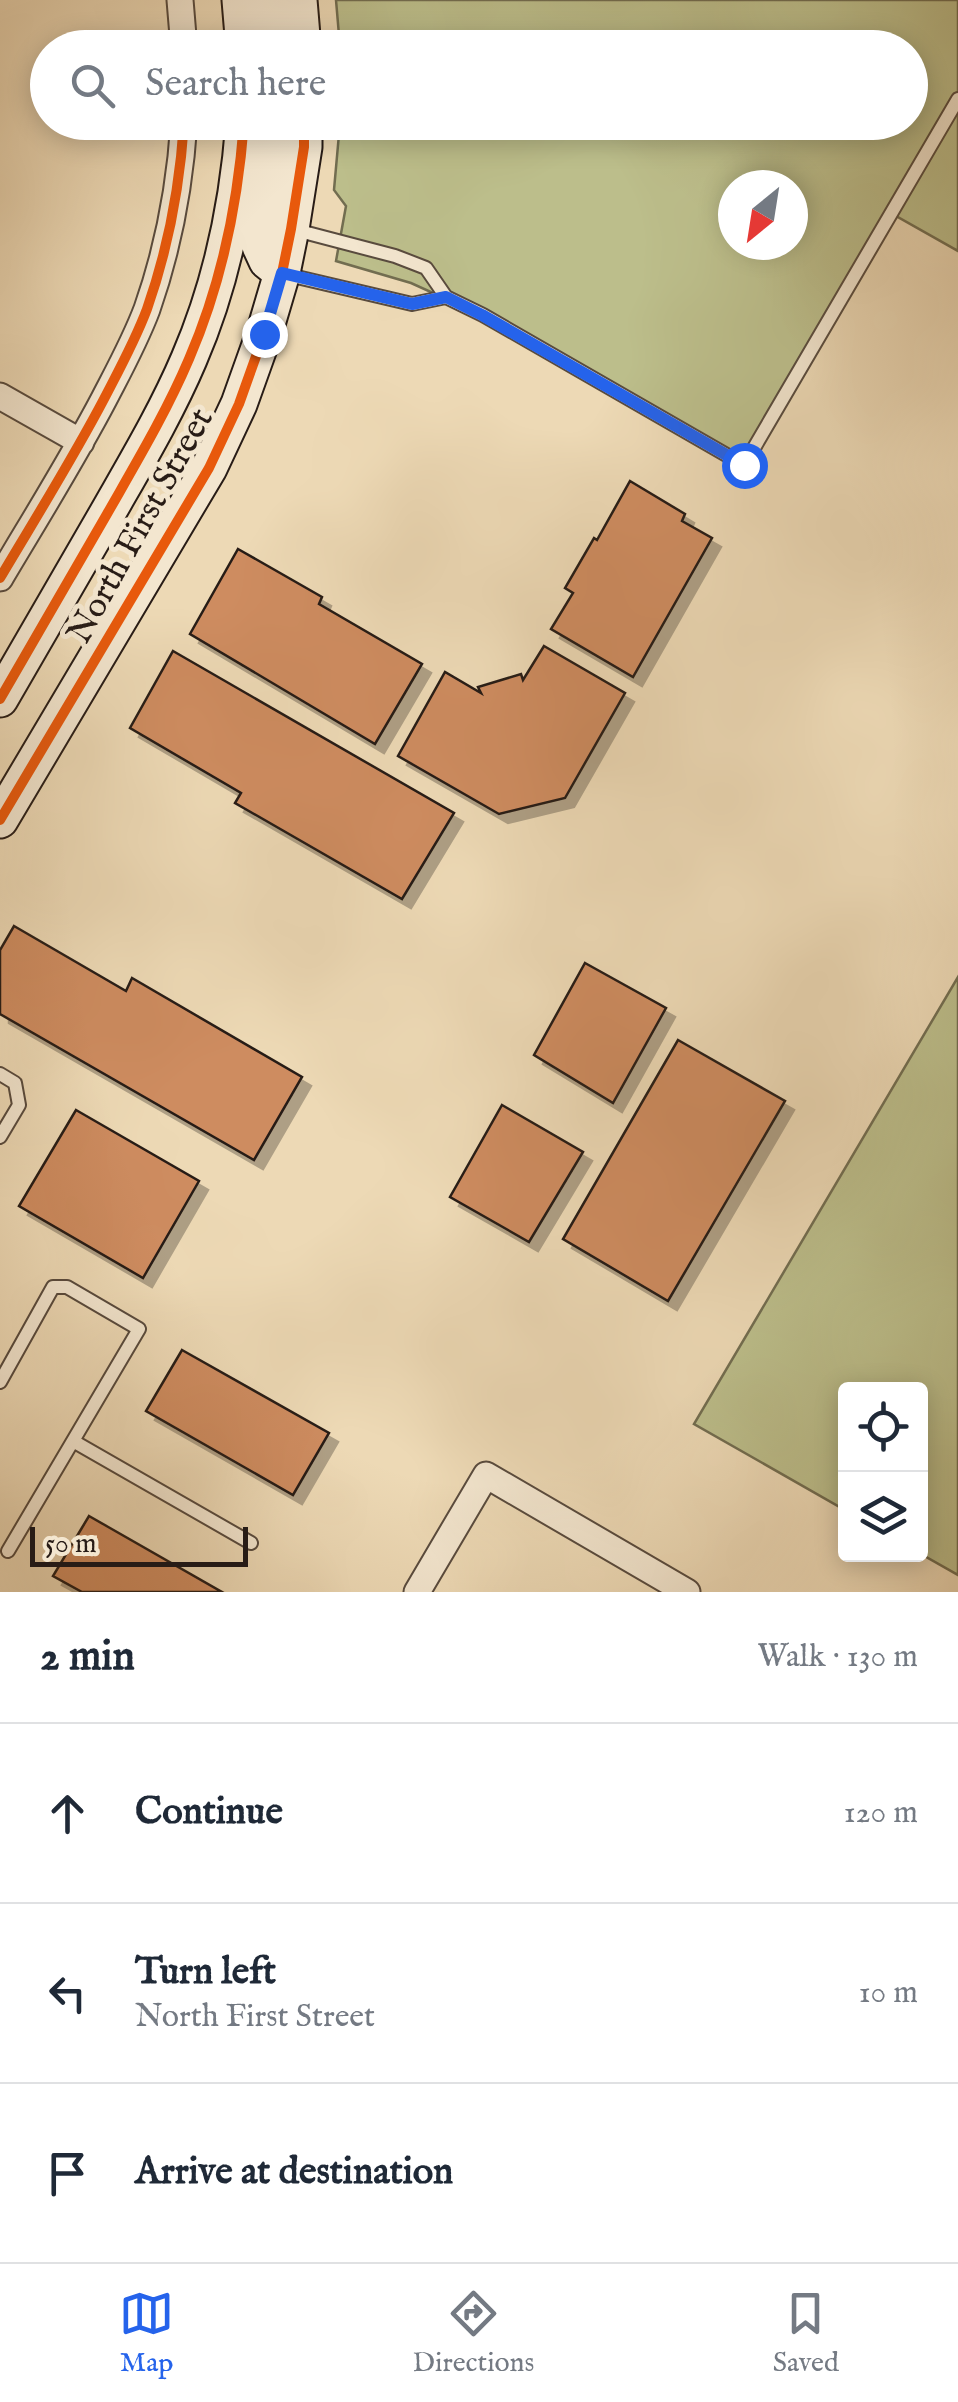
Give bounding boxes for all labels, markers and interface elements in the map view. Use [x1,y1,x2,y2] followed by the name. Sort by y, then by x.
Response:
[30,30,928,140] search box
[65,58,120,113] icon: search
[145,61,326,109] text: Search here
[718,170,808,260] north arrow
[242,312,288,358] route end
[58,400,225,652] street label: North First Street
[722,443,768,489] route start
[838,1382,928,1562] map controls
[838,1382,928,1472] button: locate
[838,1472,928,1562] button: layers
[30,1522,248,1566] scale bar
[45,1527,97,1562] text: 50 m
[40,1631,135,1684] text: 2 min
[757,1637,918,1678] text: Walk · 130 m
[40,1786,95,1841] icon: ahead
[135,1789,283,1837] text: Continue
[844,1793,918,1834] text: 120 m
[135,1949,276,1997] text: Turn left
[40,1966,95,2021] icon: left
[859,1973,918,2014] text: 10 m
[135,1997,375,2038] text: North First Street
[40,2146,95,2201] icon: arrive
[135,2149,453,2197] text: Arrive at destination
[119,2286,174,2381] tab: Map
[412,2286,534,2381] tab: Directions
[773,2286,839,2381] tab: Saved

